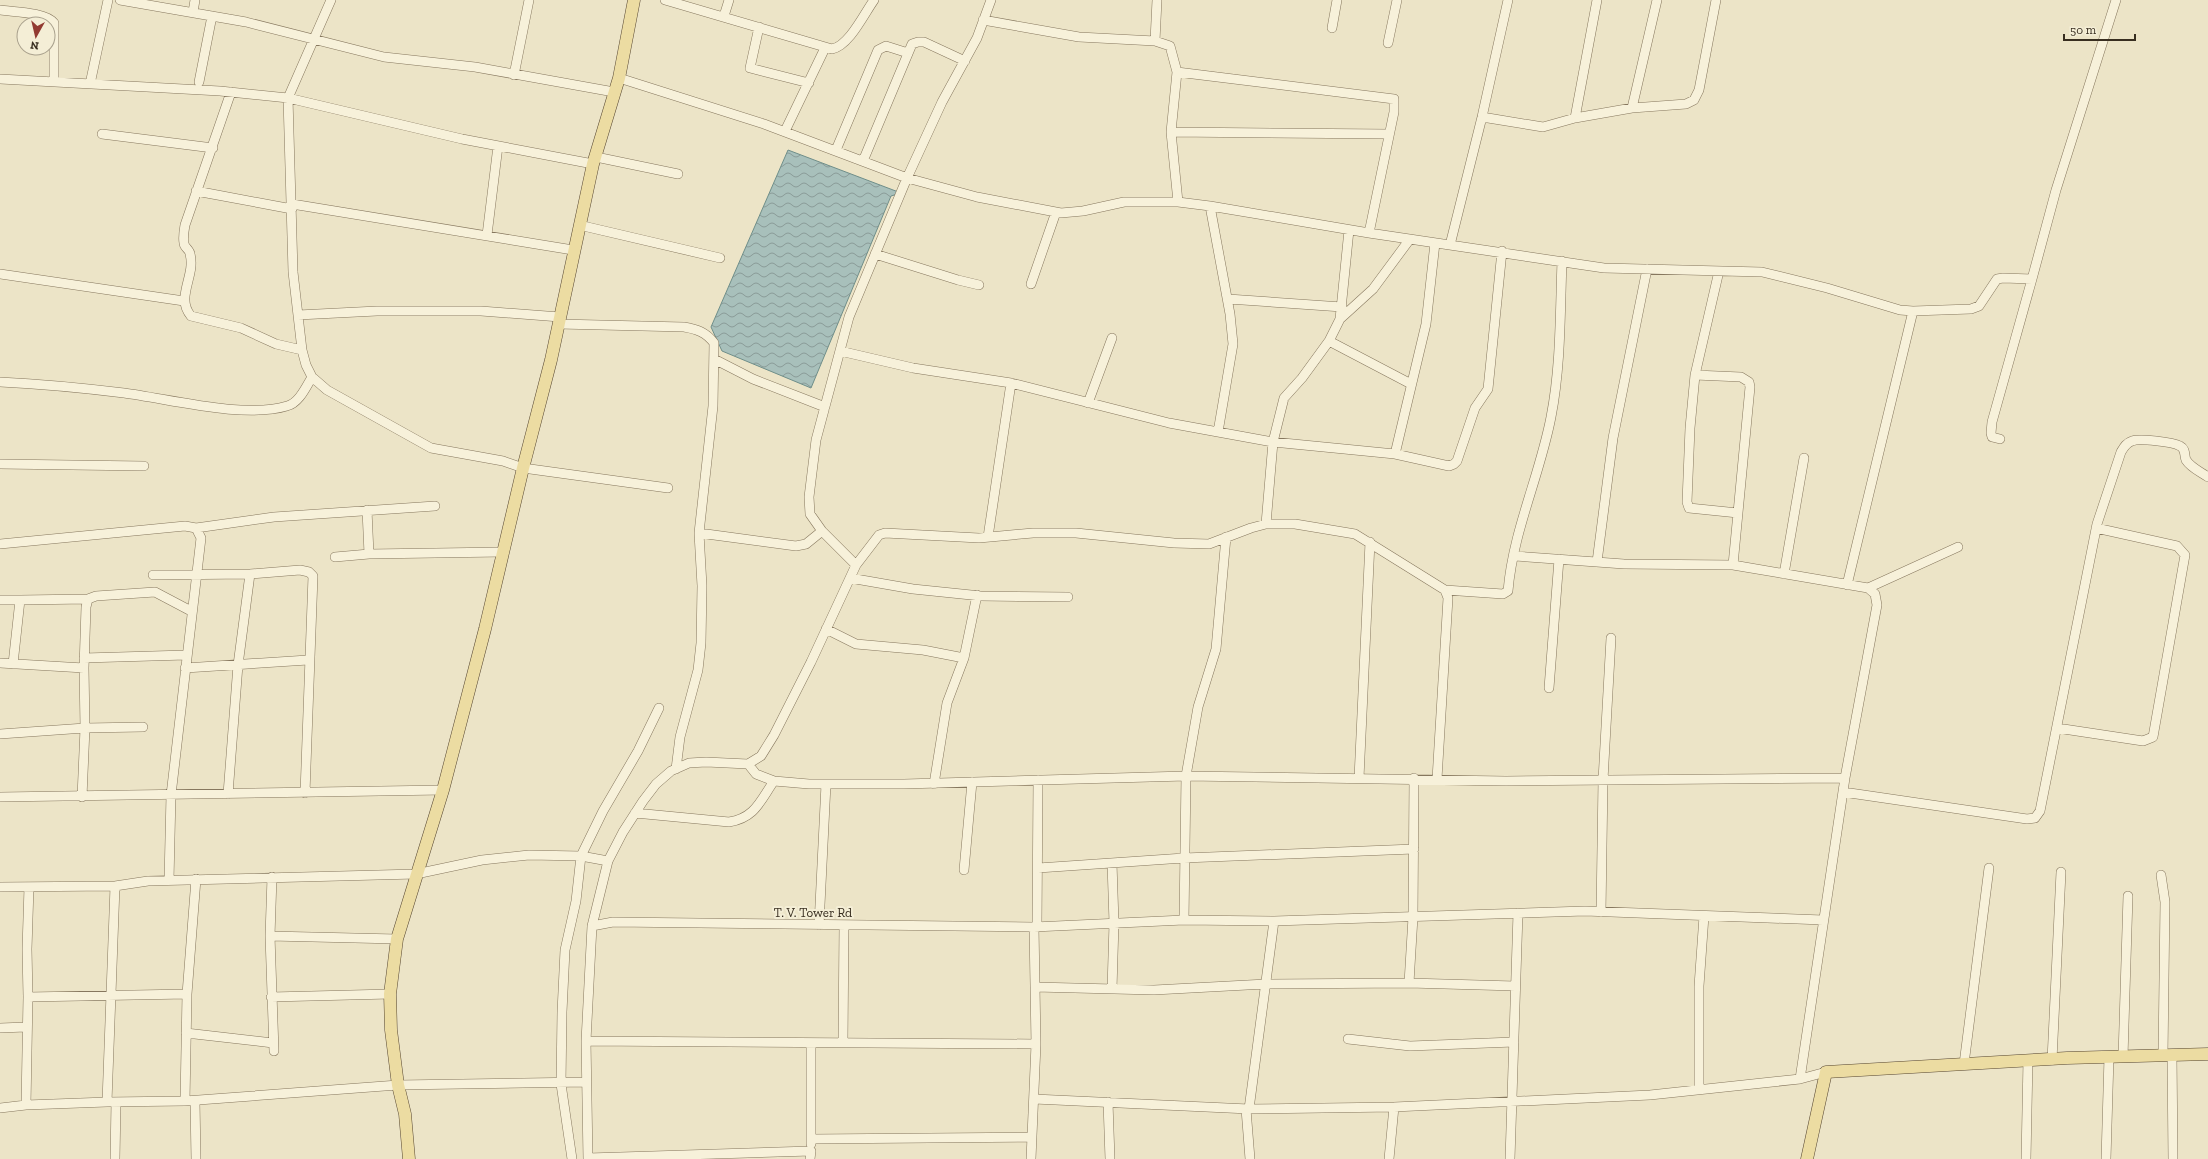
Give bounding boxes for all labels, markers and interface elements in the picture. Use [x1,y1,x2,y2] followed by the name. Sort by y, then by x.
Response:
[16,16,56,56] north arrow
[2064,16,2135,42] scale bar
[2070,23,2097,37] text: 50 m
[29,38,40,52] text: N
[774,905,852,920] street label: T. V. Tower Rd

